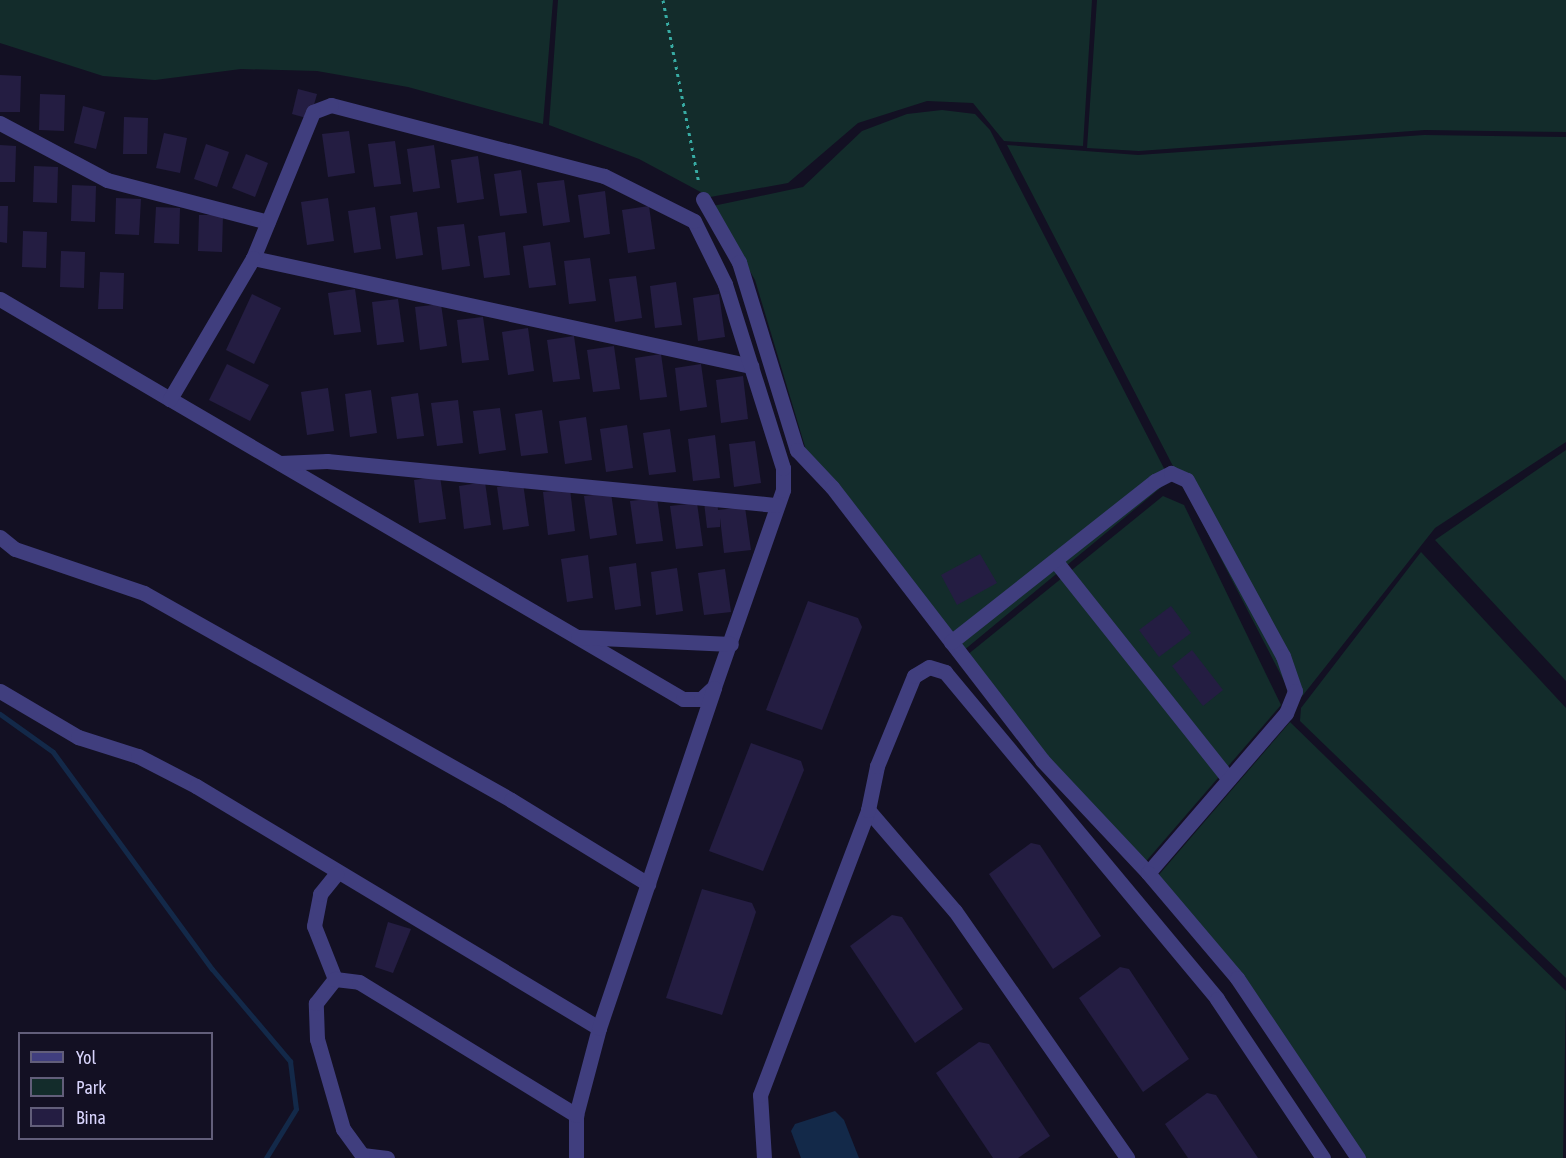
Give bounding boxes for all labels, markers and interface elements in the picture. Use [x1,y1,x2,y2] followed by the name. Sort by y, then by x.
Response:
[18,1032,213,1140] legend
[76,1047,96,1068] text: Yol
[76,1077,106,1098] text: Park
[76,1107,106,1128] text: Bina

